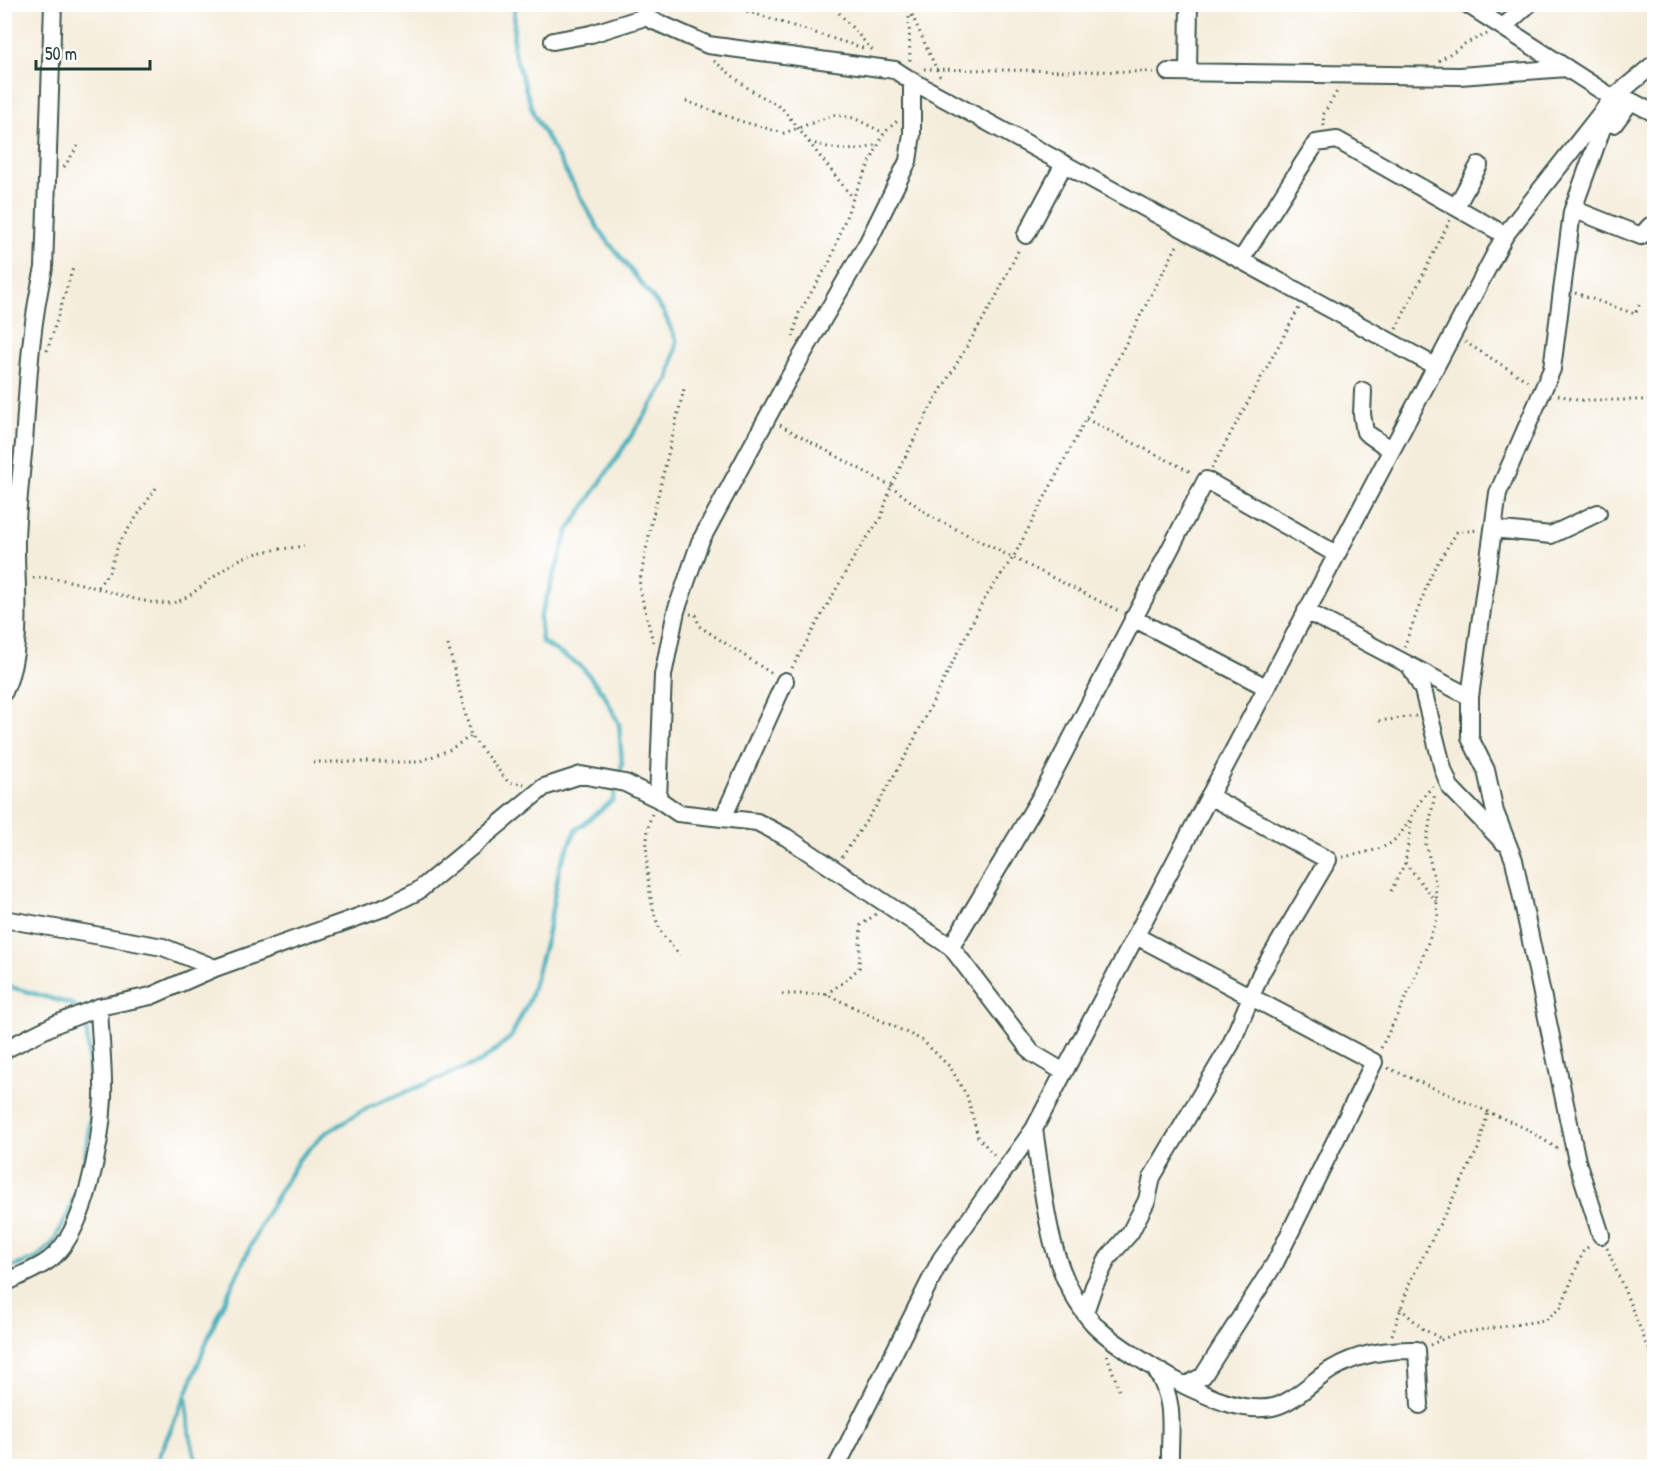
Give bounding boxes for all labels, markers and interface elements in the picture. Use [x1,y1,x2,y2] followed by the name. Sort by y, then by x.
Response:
[36,33,150,71] scale bar
[45,41,77,66] text: 50 m

